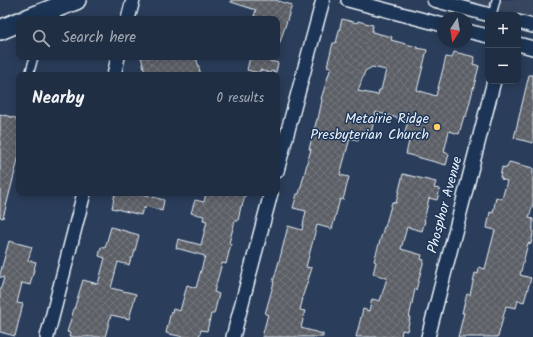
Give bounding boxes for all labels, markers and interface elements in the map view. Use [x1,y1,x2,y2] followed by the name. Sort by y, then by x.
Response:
[437,12,473,48] north arrow
[485,12,521,84] map controls
[485,12,521,48] button: +
[16,16,280,60] search box
[62,26,136,50] text: Search here
[30,27,52,49] icon: search
[485,48,521,84] button: −
[32,85,84,112] text: Nearby
[217,88,264,109] text: 0 results
[310,108,430,146] place label: Metairie Ridge Presbyterian Church
[432,122,442,132] marker: Metairie Ridge Presbyterian Church
[422,153,469,256] street label: Phosphor Avenue

